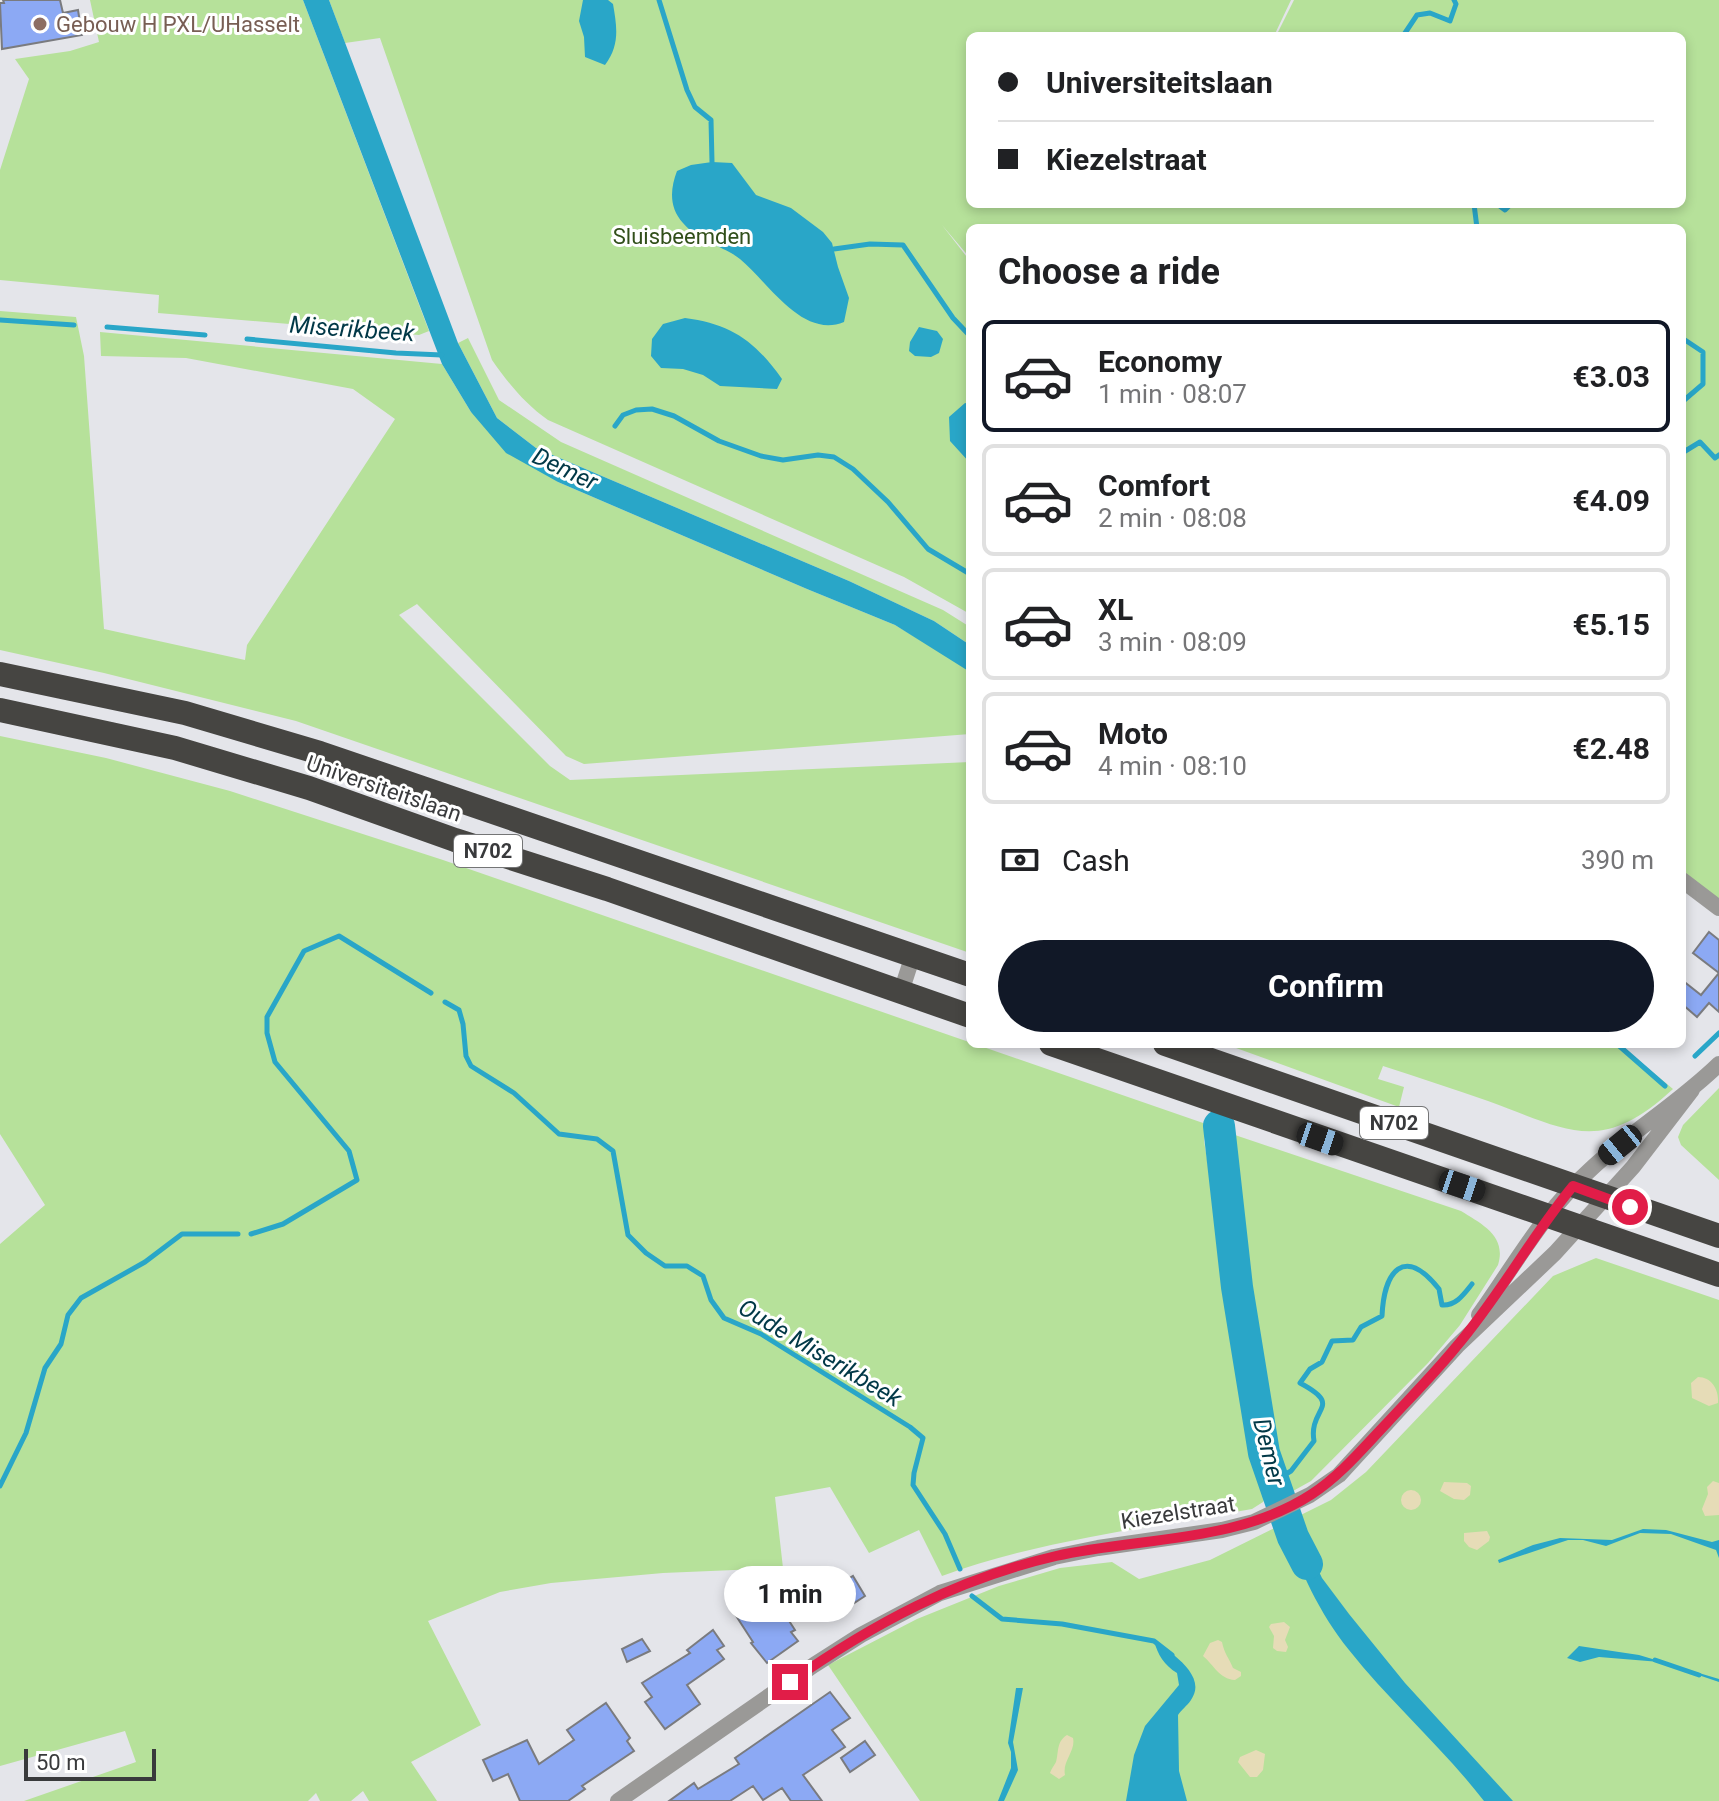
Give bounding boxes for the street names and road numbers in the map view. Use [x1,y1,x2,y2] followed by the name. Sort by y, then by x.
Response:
[303,750,465,827] street label: Universiteitslaan
[454,835,522,867] road number: N702
[1360,1107,1428,1139] road number: N702
[1119,1491,1237,1534] street label: Kiezelstraat

